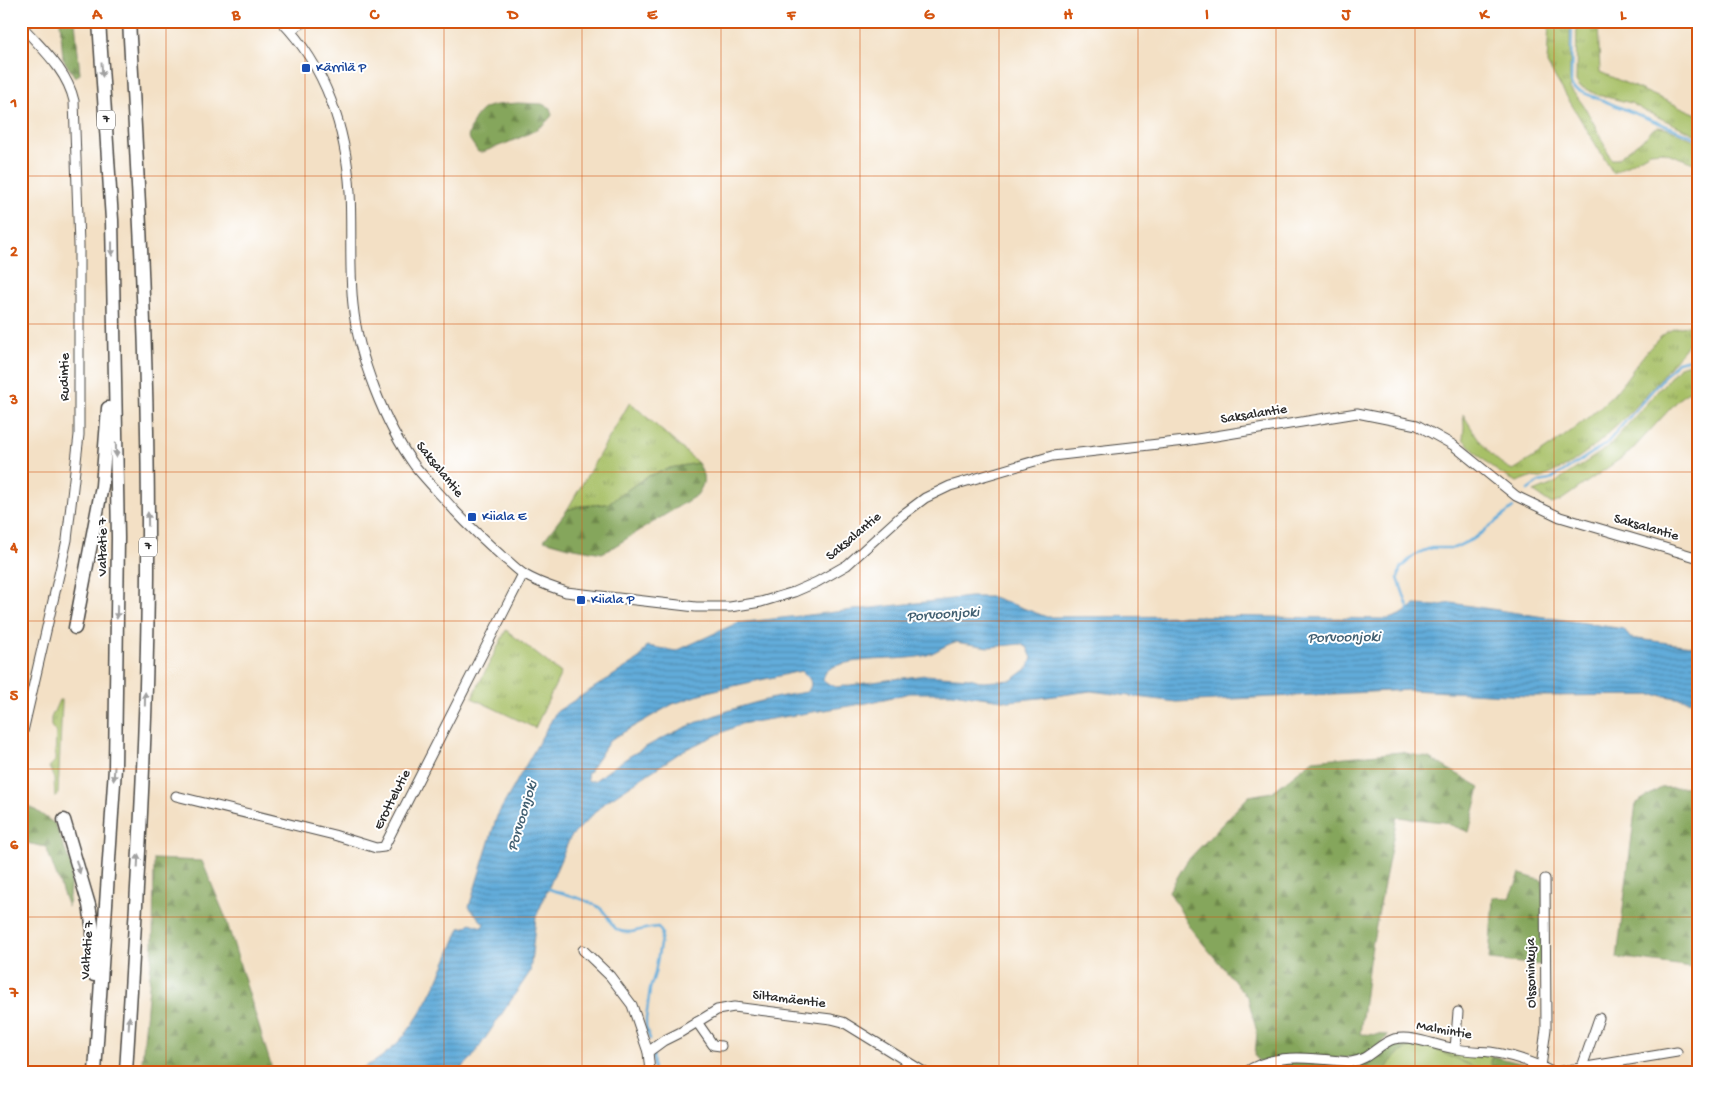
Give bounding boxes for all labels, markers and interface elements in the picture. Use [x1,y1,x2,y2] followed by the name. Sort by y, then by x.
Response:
[91,7,103,26] text: A
[231,7,241,26] text: B
[369,7,380,26] text: C
[506,7,519,26] text: D
[647,7,658,26] text: E
[786,7,797,26] text: F
[924,7,935,26] text: G
[1063,7,1073,26] text: H
[1205,7,1209,26] text: I
[1341,7,1352,26] text: J
[1479,7,1491,26] text: K
[1620,7,1627,26] text: L
[316,60,367,77] place label: Kärrilä P
[99,62,107,78] one-way arrow
[300,62,312,74] marker: Kärrilä P
[10,95,17,114] text: 1
[97,110,115,130] road number: 7
[108,241,116,257] one-way arrow
[10,244,18,263] text: 2
[57,352,74,401] street label: Rudintie
[9,392,18,411] text: 3
[1220,401,1289,429] street label: Saksalantie
[411,439,467,502] street label: Saksalantie
[113,442,121,458] one-way arrow
[823,508,886,565] street label: Saksalantie
[482,509,528,526] place label: Kiiala E
[144,510,152,526] one-way arrow
[466,511,478,523] marker: Kiiala E
[1611,511,1681,546] street label: Saksalantie
[95,517,112,577] street label: Valtatie 7
[139,538,157,556] road number: 7
[9,540,18,559] text: 4
[591,592,635,609] place label: Kiiala P
[575,594,587,606] marker: Kiiala P
[906,603,982,627] water label: Porvoonjoki
[113,604,121,620] one-way arrow
[1307,628,1382,648] water label: Porvoonjoki
[10,688,19,707] text: 5
[141,690,149,706] one-way arrow
[371,766,416,833] street label: Erottelutie
[110,767,118,783] one-way arrow
[504,777,543,853] water label: Porvoonjoki
[10,837,19,856] text: 6
[135,853,143,869] one-way arrow
[74,859,82,874] one-way arrow
[77,919,99,981] street label: Valtatie 7
[1523,937,1541,1008] street label: Olssoninkuja
[9,985,19,1004] text: 7
[751,987,827,1013] street label: Siltamäentie
[126,1015,134,1031] one-way arrow
[1415,1018,1474,1044] street label: Malmintie

